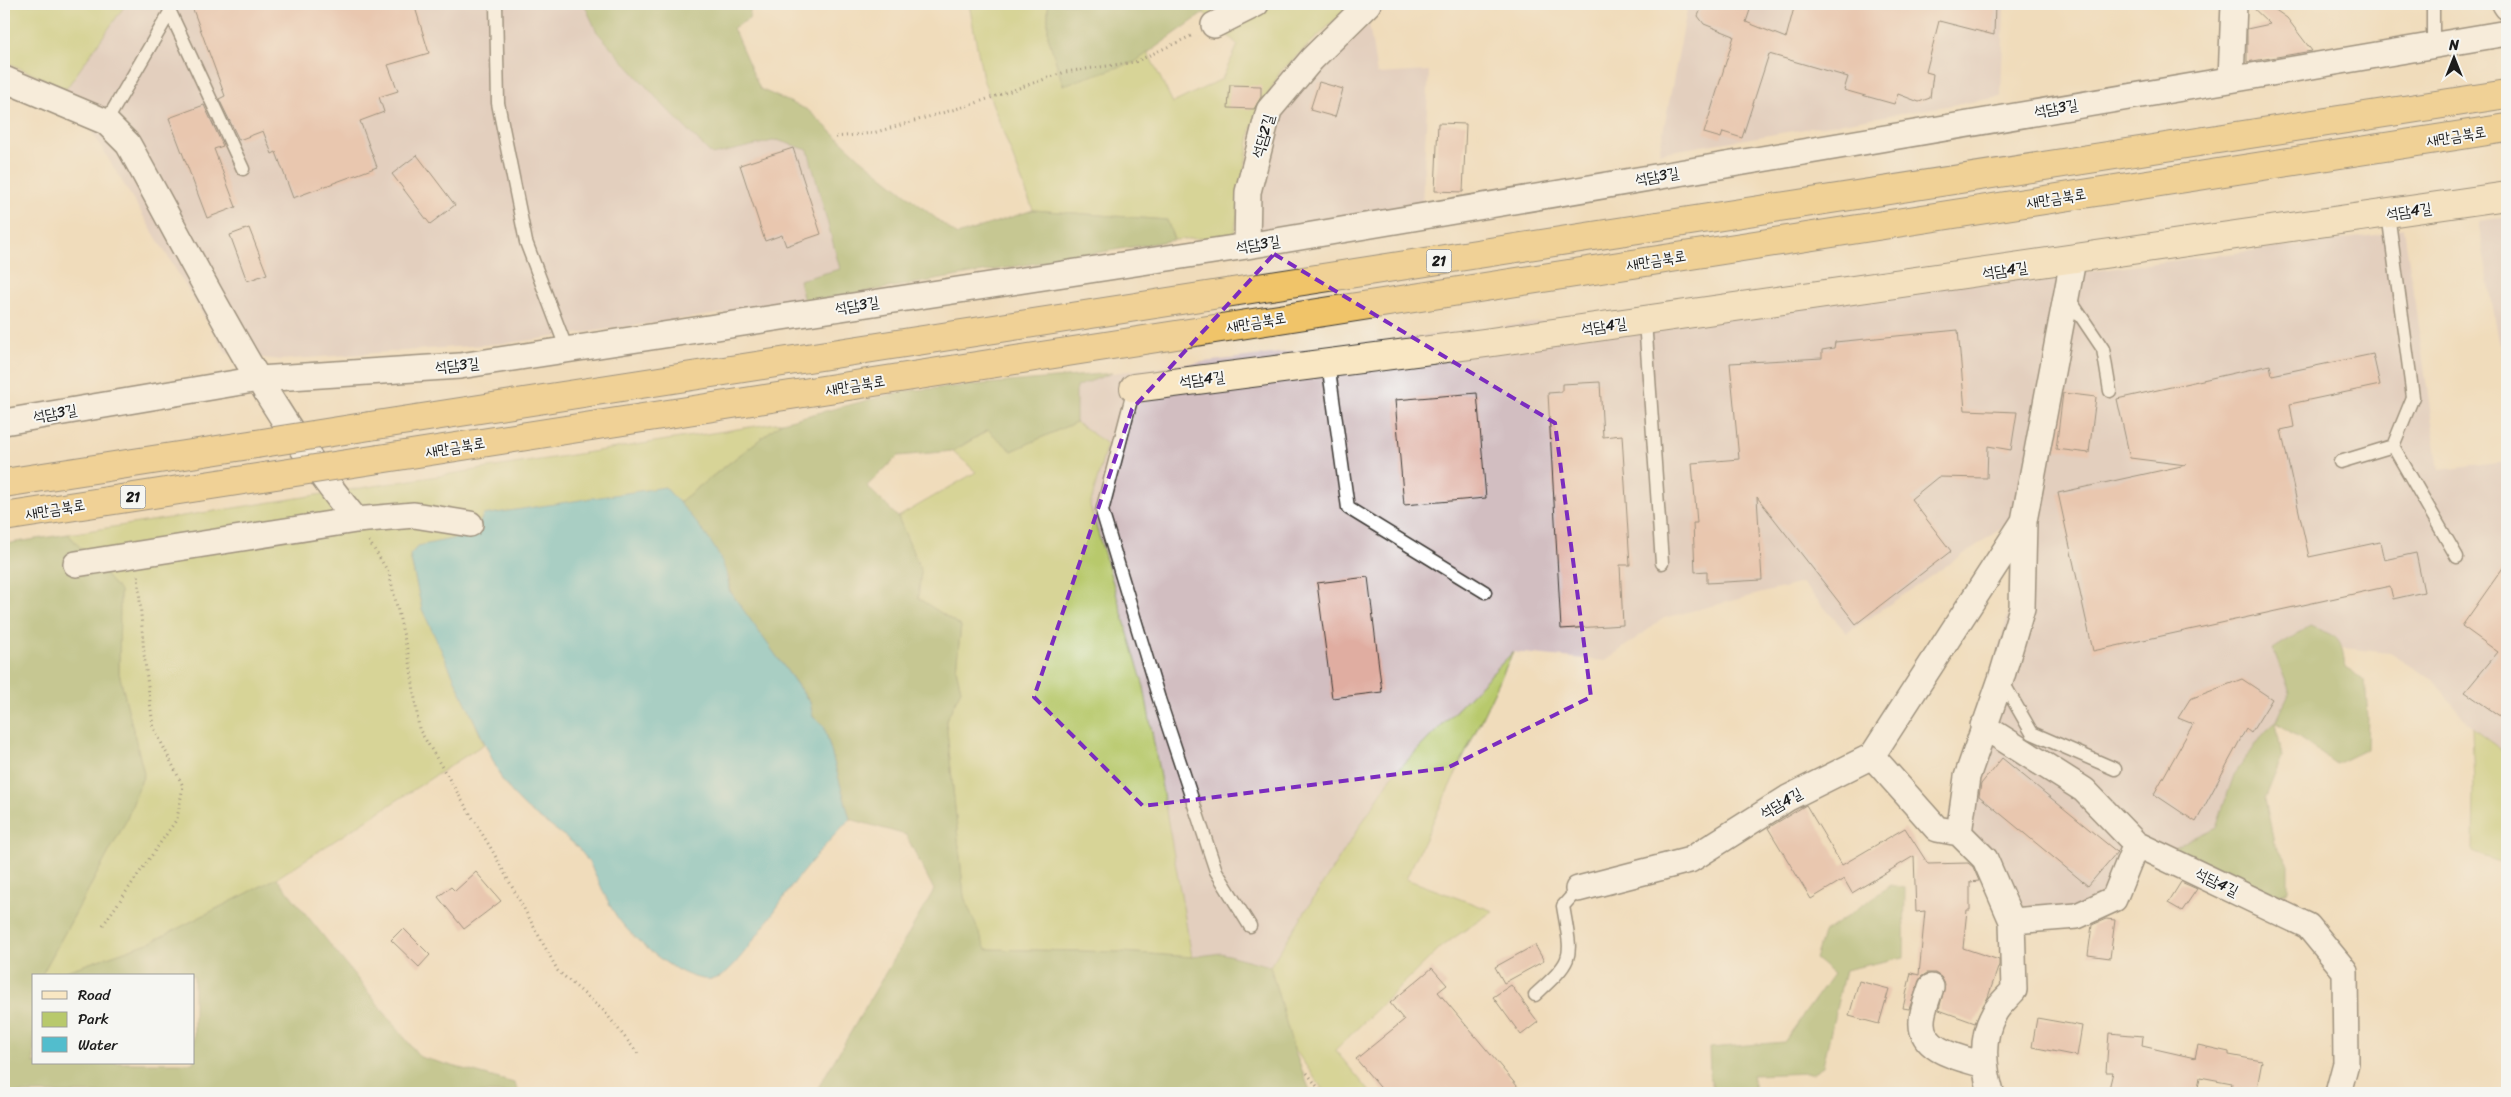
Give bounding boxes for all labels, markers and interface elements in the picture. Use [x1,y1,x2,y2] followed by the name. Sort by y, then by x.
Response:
[2428,32,2478,82] north arrow
[2448,33,2459,58] text: N
[2032,91,2080,125] street label: 석담3길
[1244,111,1282,161] street label: 석담2길
[2424,118,2488,154] street label: 새만금북로
[1633,159,1681,193] street label: 석담3길
[2024,180,2088,216] street label: 새만금북로
[2385,195,2433,227] street label: 석담4길
[1234,228,1282,260] street label: 석담3길
[1624,242,1688,278] street label: 새만금북로
[1426,250,1452,272] road number: 21
[1981,254,2029,286] street label: 석담4길
[833,289,881,321] street label: 석담3길
[1224,304,1288,340] street label: 새만금북로
[1580,310,1628,342] street label: 석담4길
[434,350,480,380] street label: 석담3길
[1178,363,1226,395] street label: 석담4길
[823,367,887,403] street label: 새만금북로
[31,396,79,430] street label: 석담3길
[423,429,487,465] street label: 새만금북로
[120,486,146,508] road number: 21
[23,491,87,527] street label: 새만금북로
[1755,780,1807,826] street label: 석담4길
[2191,860,2243,904] street label: 석담4길
[32,974,195,1064] legend
[78,982,111,1008] text: Road
[78,1006,109,1032] text: Park
[78,1032,118,1058] text: Water

